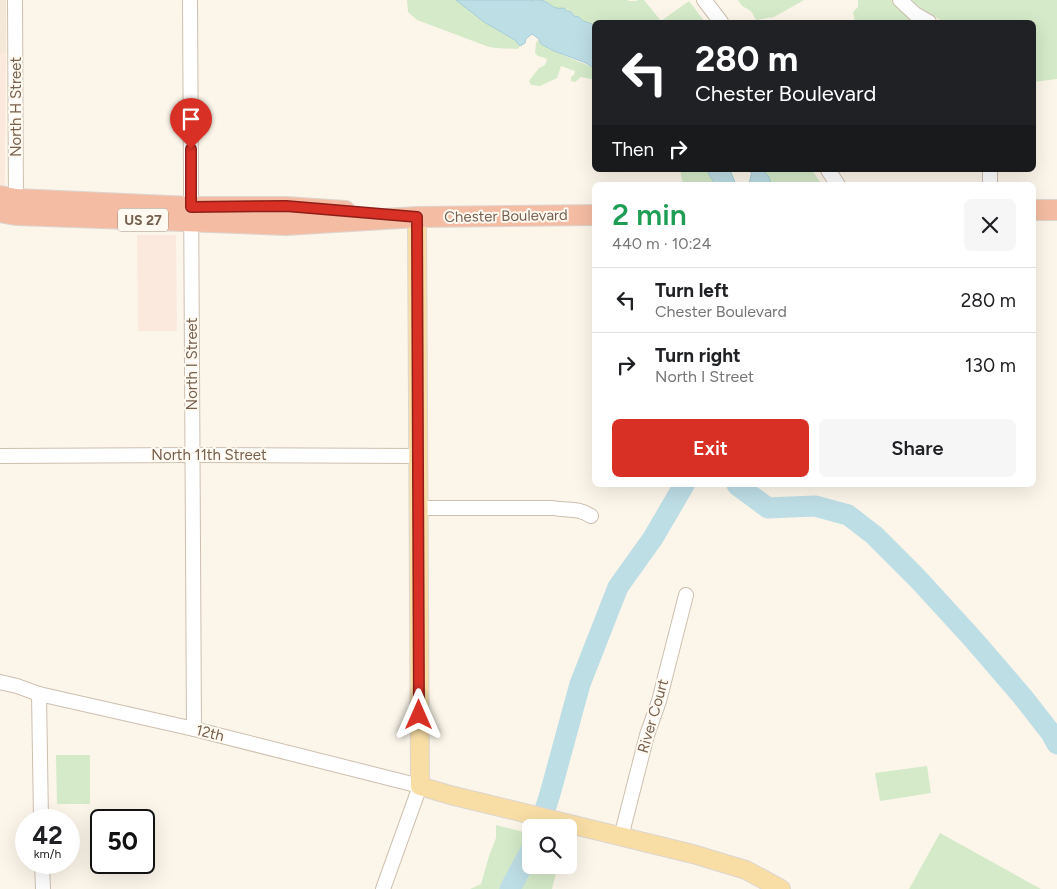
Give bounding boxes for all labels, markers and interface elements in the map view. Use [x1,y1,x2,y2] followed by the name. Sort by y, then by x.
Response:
[695,38,798,80] text: 280 m
[612,40,677,105] icon: left
[7,57,25,157] street label: North H Street
[695,80,876,107] text: Chester Boulevard
[170,98,212,149] pin
[177,105,205,133] icon: arrive
[664,135,692,163] icon: right
[612,138,654,161] text: Then
[612,196,687,233] text: 2 min
[964,199,1016,251] button: close
[444,206,568,226] street label: Chester Boulevard
[118,208,168,232] road number: US 27
[612,234,711,253] text: 440 m · 10:24
[655,279,729,302] text: Turn left
[612,286,640,314] icon: left
[961,289,1016,312] text: 280 m
[655,302,787,321] text: Chester Boulevard
[183,317,201,410] street label: North I Street
[655,344,741,367] text: Turn right
[612,351,640,379] icon: right
[965,354,1016,377] text: 130 m
[655,367,754,386] text: North I Street
[612,419,809,477] button: Exit
[819,419,1016,477] button: Share
[151,446,267,464] street label: North 11th Street
[634,677,672,755] street label: River Court
[392,688,444,740] position arrow
[194,721,226,745] street label: 12th
[90,809,155,874] speed limit sign: 50
[522,819,577,874] map controls
[522,819,577,874] button: search
[32,820,63,850] text: 42
[34,847,61,861] text: km/h

